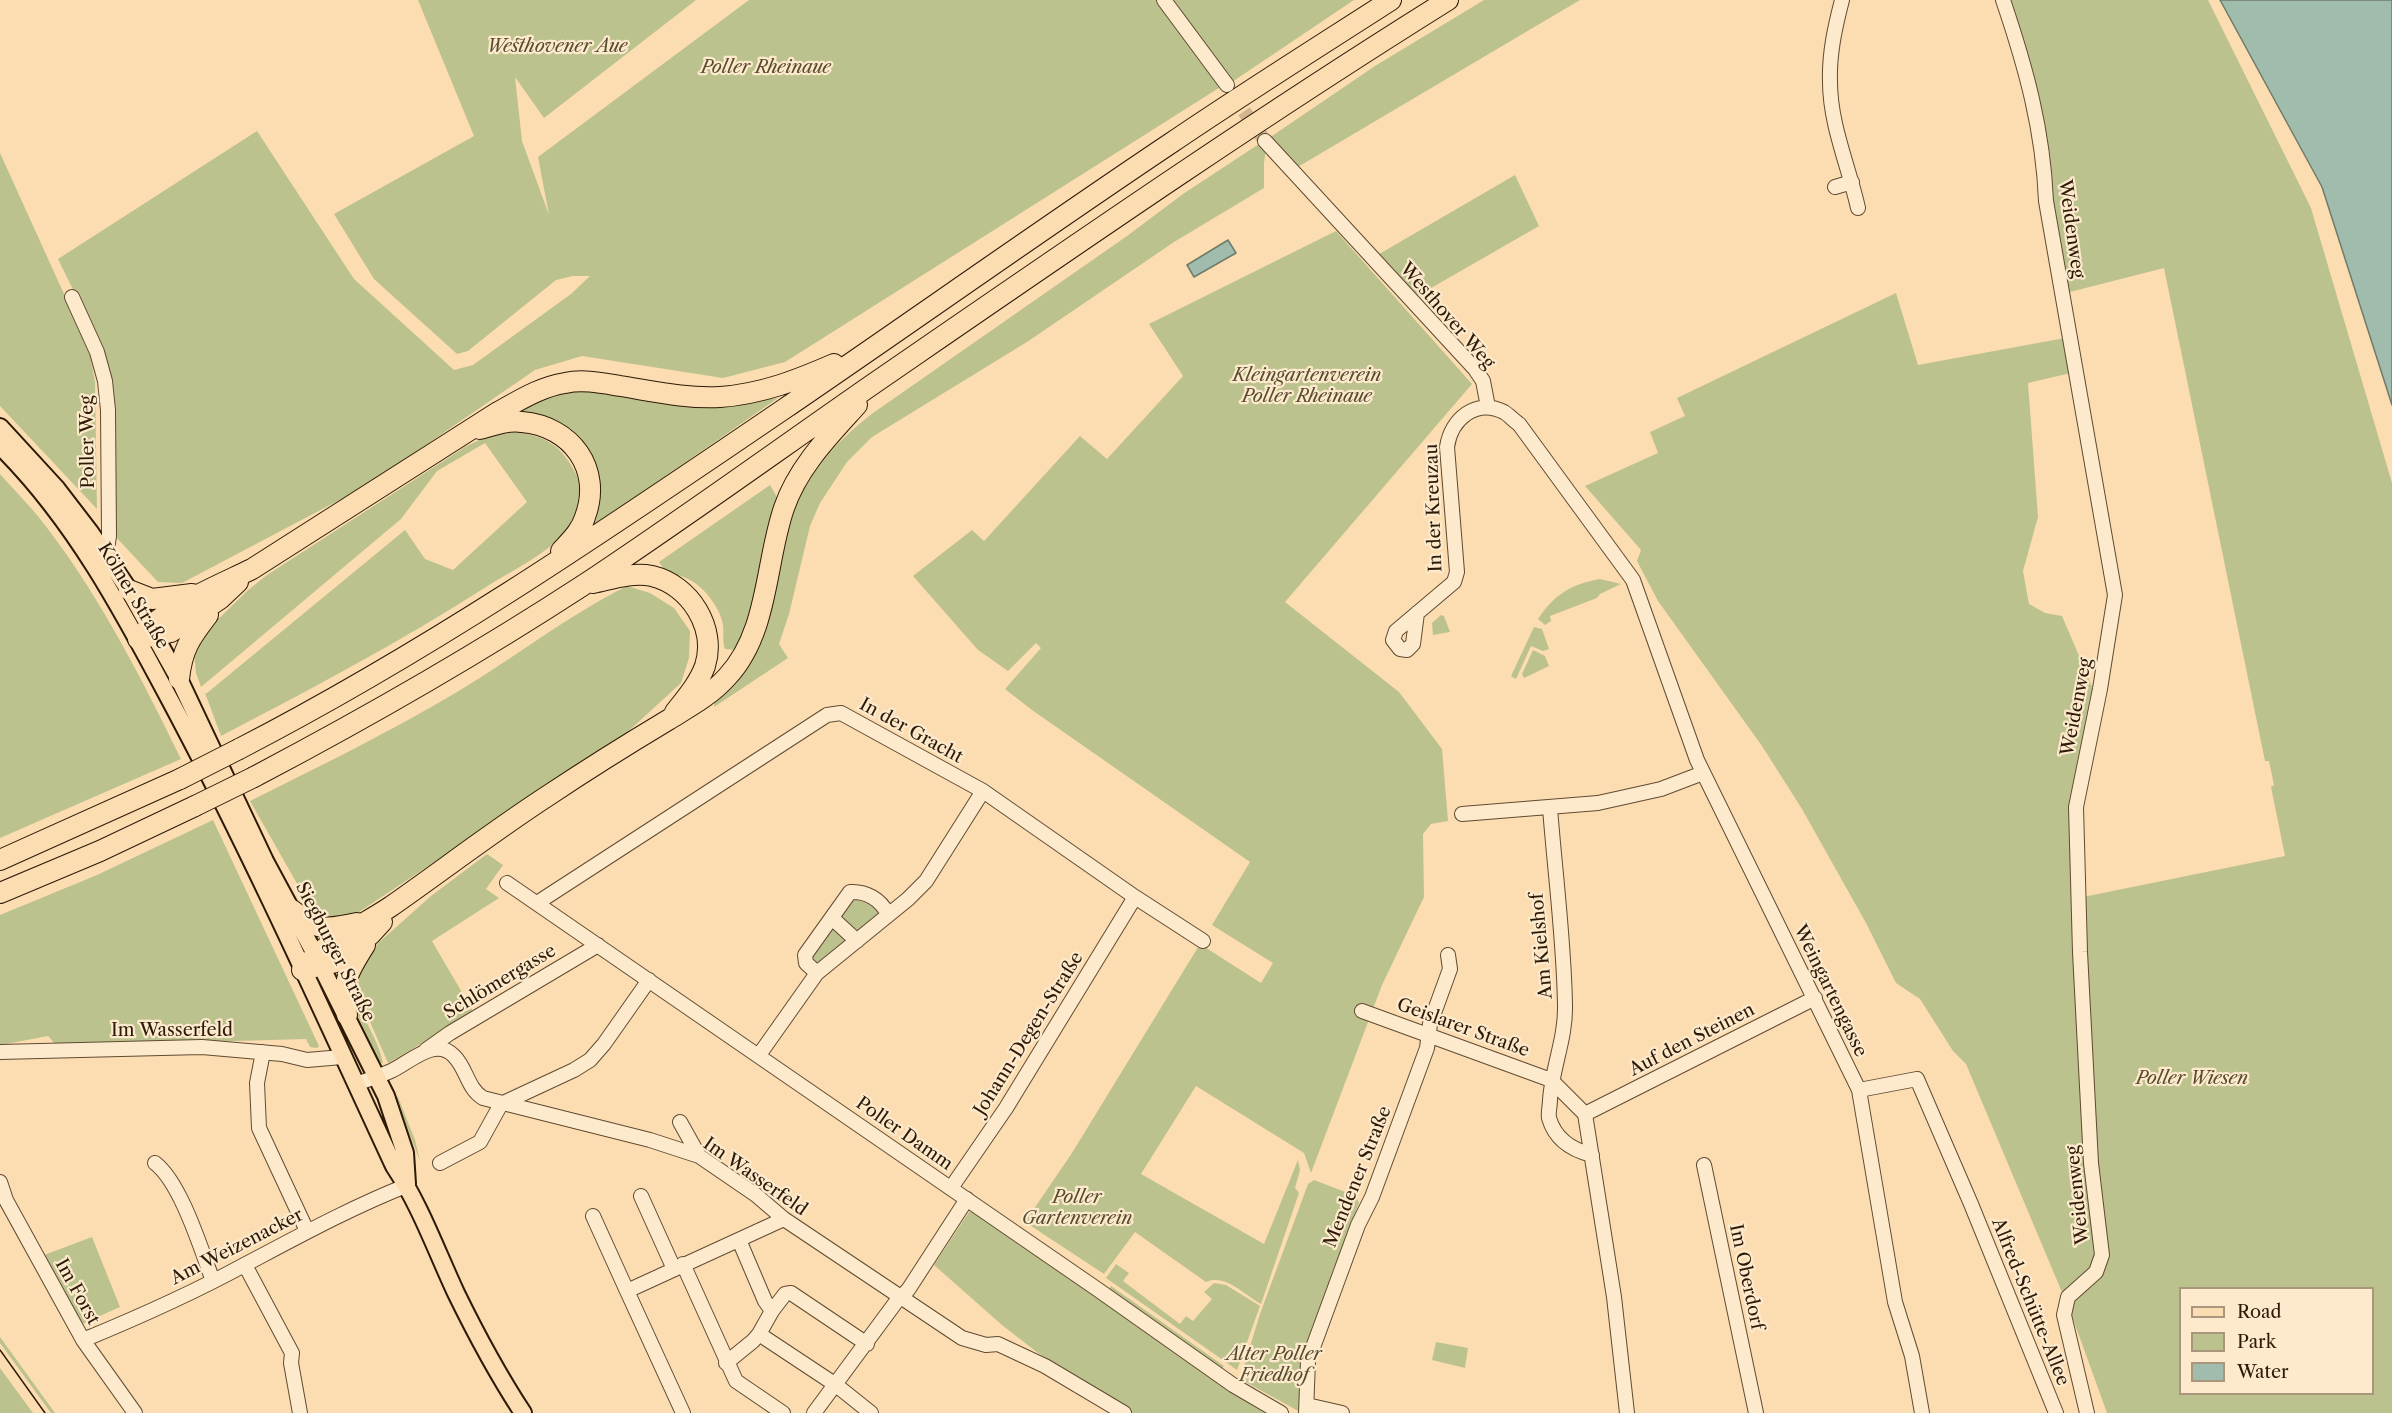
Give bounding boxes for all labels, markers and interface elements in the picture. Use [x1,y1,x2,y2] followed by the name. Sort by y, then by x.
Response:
[487,36,627,58] park label: Westhovener Aue
[701,57,831,79] park label: Poller Rheinaue
[2053,178,2089,280] street label: Weidenweg
[1395,259,1499,373] street label: Westhover Weg
[1233,365,1381,407] park label: Kleingartenverein Poller Rheinaue
[76,395,100,489] street label: Poller Weg
[1421,443,1447,573] street label: In der Kreuzau
[93,539,173,653] street label: Kölner Straße
[2057,656,2097,758] street label: Weidenweg
[856,694,966,768] street label: In der Gracht
[290,879,380,1025] street label: Siegburger Straße
[1527,892,1557,1000] street label: Am Kielshof
[1789,922,1871,1060] street label: Weingartengasse
[440,940,560,1024] street label: Schlömergasse
[970,948,1088,1120] street label: Johann-Degen-Straße
[1394,994,1532,1062] street label: Geislarer Straße
[1626,999,1758,1081] street label: Auf den Steinen
[111,1020,233,1042] street label: Im Wasserfeld
[2136,1068,2248,1090] park label: Poller Wiesen
[851,1093,957,1175] street label: Poller Damm
[1320,1103,1396,1251] street label: Mendener Straße
[699,1133,811,1221] street label: Im Wasserfeld
[2062,1144,2094,1246] street label: Weidenweg
[1022,1187,1132,1230] park label: Poller Gartenverein
[167,1204,307,1290] street label: Am Weizenacker
[1986,1215,2074,1389] street label: Alfred-Schütte-Allee
[1724,1222,1768,1332] street label: Im Oberdorf
[50,1255,104,1329] street label: Im Forst
[2179,1287,2374,1395] legend
[2237,1301,2282,1323] text: Road
[2237,1331,2276,1353] text: Park
[1226,1344,1322,1386] park label: Alter Poller Friedhof
[2237,1361,2289,1383] text: Water

